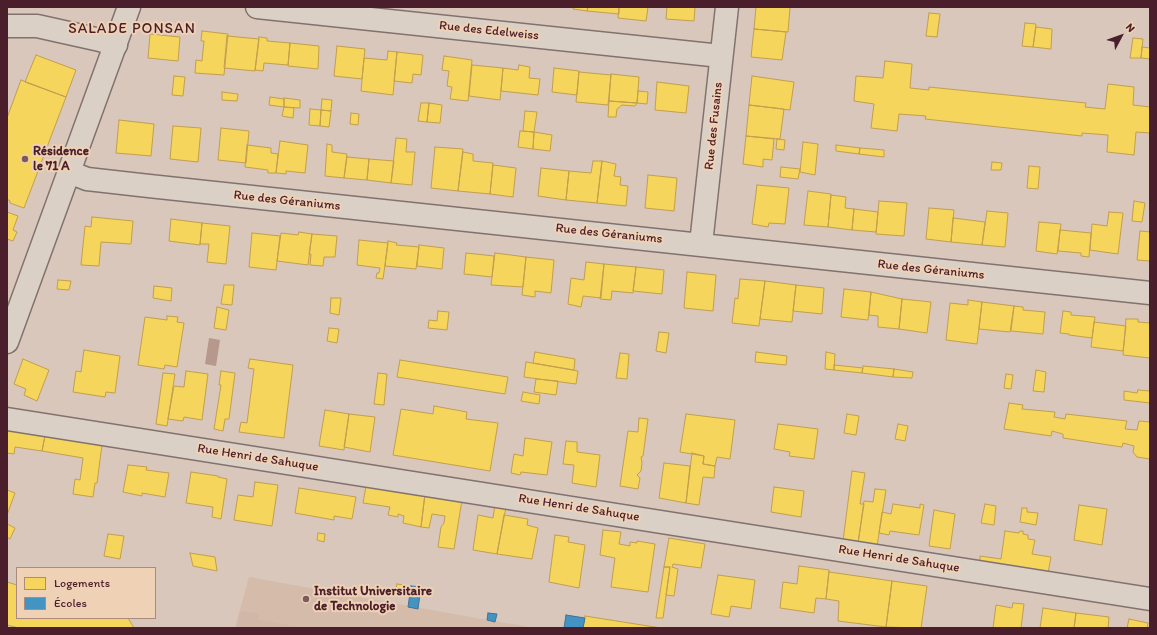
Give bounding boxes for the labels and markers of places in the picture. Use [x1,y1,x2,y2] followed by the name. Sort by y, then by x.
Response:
[33,144,89,175] place label: Résidence le 71 A
[20,154,30,164] marker: Résidence le 71 A
[314,584,432,615] place label: Institut Universitaire de Technologie
[301,594,311,604] marker: Institut Universitaire de Technologie

